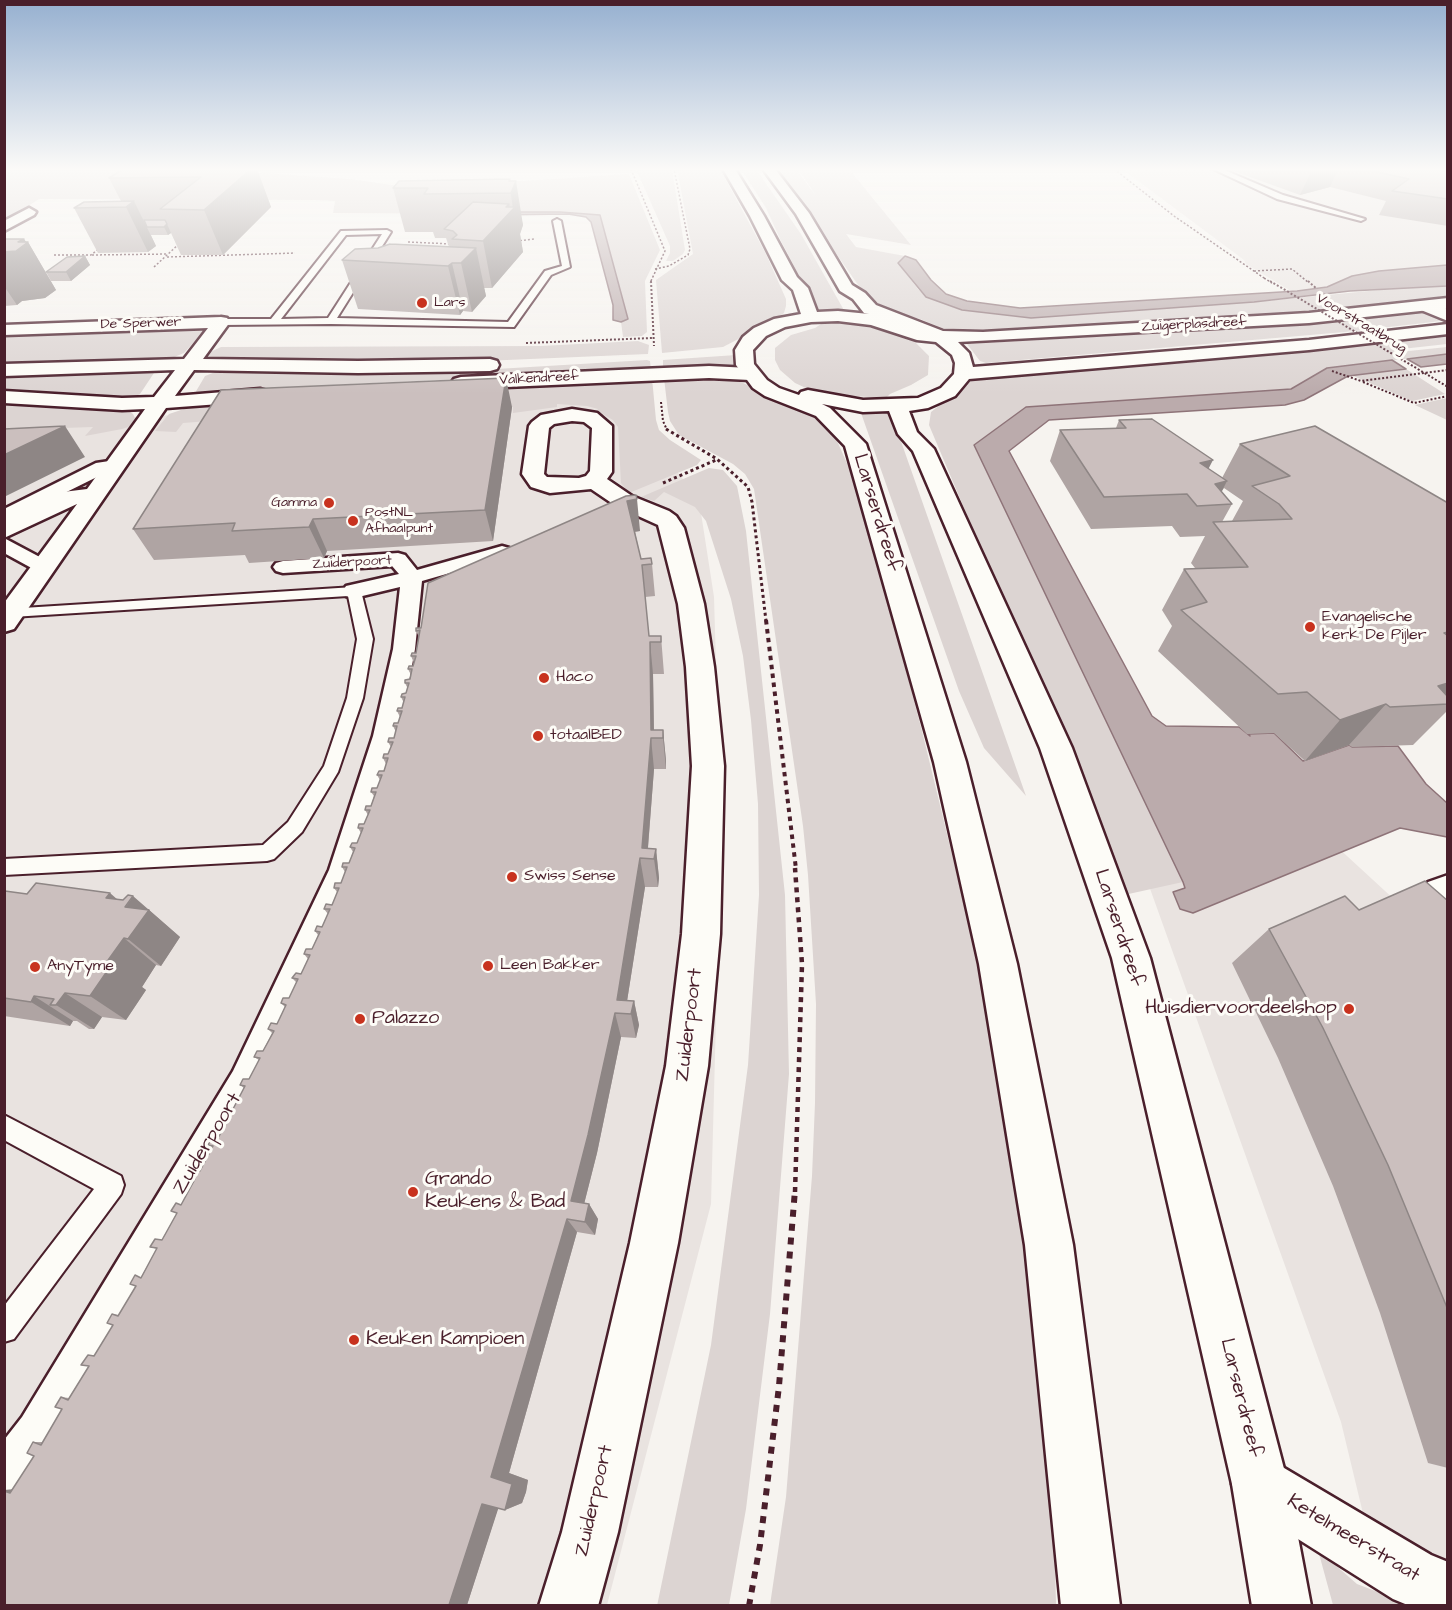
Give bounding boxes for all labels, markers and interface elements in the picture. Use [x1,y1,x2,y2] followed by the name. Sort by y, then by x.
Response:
[1313,290,1409,358] street label: Voorstraatbrug
[434,295,466,311] place label: Lars
[415,296,429,310] marker: Lars
[100,314,182,334] street label: De Sperwer
[1141,314,1247,336] street label: Zuigerplasdreef
[499,369,579,389] street label: Valkendreef
[847,451,905,575] street label: Larserdreef
[271,495,317,511] place label: Gamma
[322,496,336,510] marker: Gamma
[365,505,433,538] place label: PostNL Afhaalpunt
[346,514,360,528] marker: PostNL Afhaalpunt
[312,553,392,573] street label: Zuiderpoort
[1322,608,1426,646] place label: Evangelische kerk De Pijler
[1303,620,1317,634] marker: Evangelische kerk De Pijler
[556,668,593,688] place label: Haco
[537,671,551,685] marker: Haco
[550,726,622,746] place label: totaalBED
[531,729,545,743] marker: totaalBED
[1088,866,1148,990] street label: Larserdreef
[524,867,616,887] place label: Swiss Sense
[505,870,519,884] marker: Swiss Sense
[500,956,599,976] place label: Leen Bakker
[47,957,114,977] place label: AnyTyme
[481,959,495,973] marker: Leen Bakker
[28,960,42,974] marker: AnyTyme
[671,967,709,1083] street label: Zuiderpoort
[1145,997,1337,1021] place label: Huisdiervoordeelshop
[1342,1002,1356,1016] marker: Huisdiervoordeelshop
[372,1007,439,1031] place label: Palazzo
[353,1012,367,1026] marker: Palazzo
[168,1089,248,1199] street label: Zuiderpoort
[425,1168,565,1215] place label: Grando Keukens & Bad
[406,1185,420,1199] marker: Grando Keukens & Bad
[366,1328,524,1352] place label: Keuken Kampioen
[347,1333,361,1347] marker: Keuken Kampioen
[1214,1336,1266,1460] street label: Larserdreef
[571,1443,619,1559] street label: Zuiderpoort
[1282,1490,1424,1588] street label: Ketelmeerstraat

